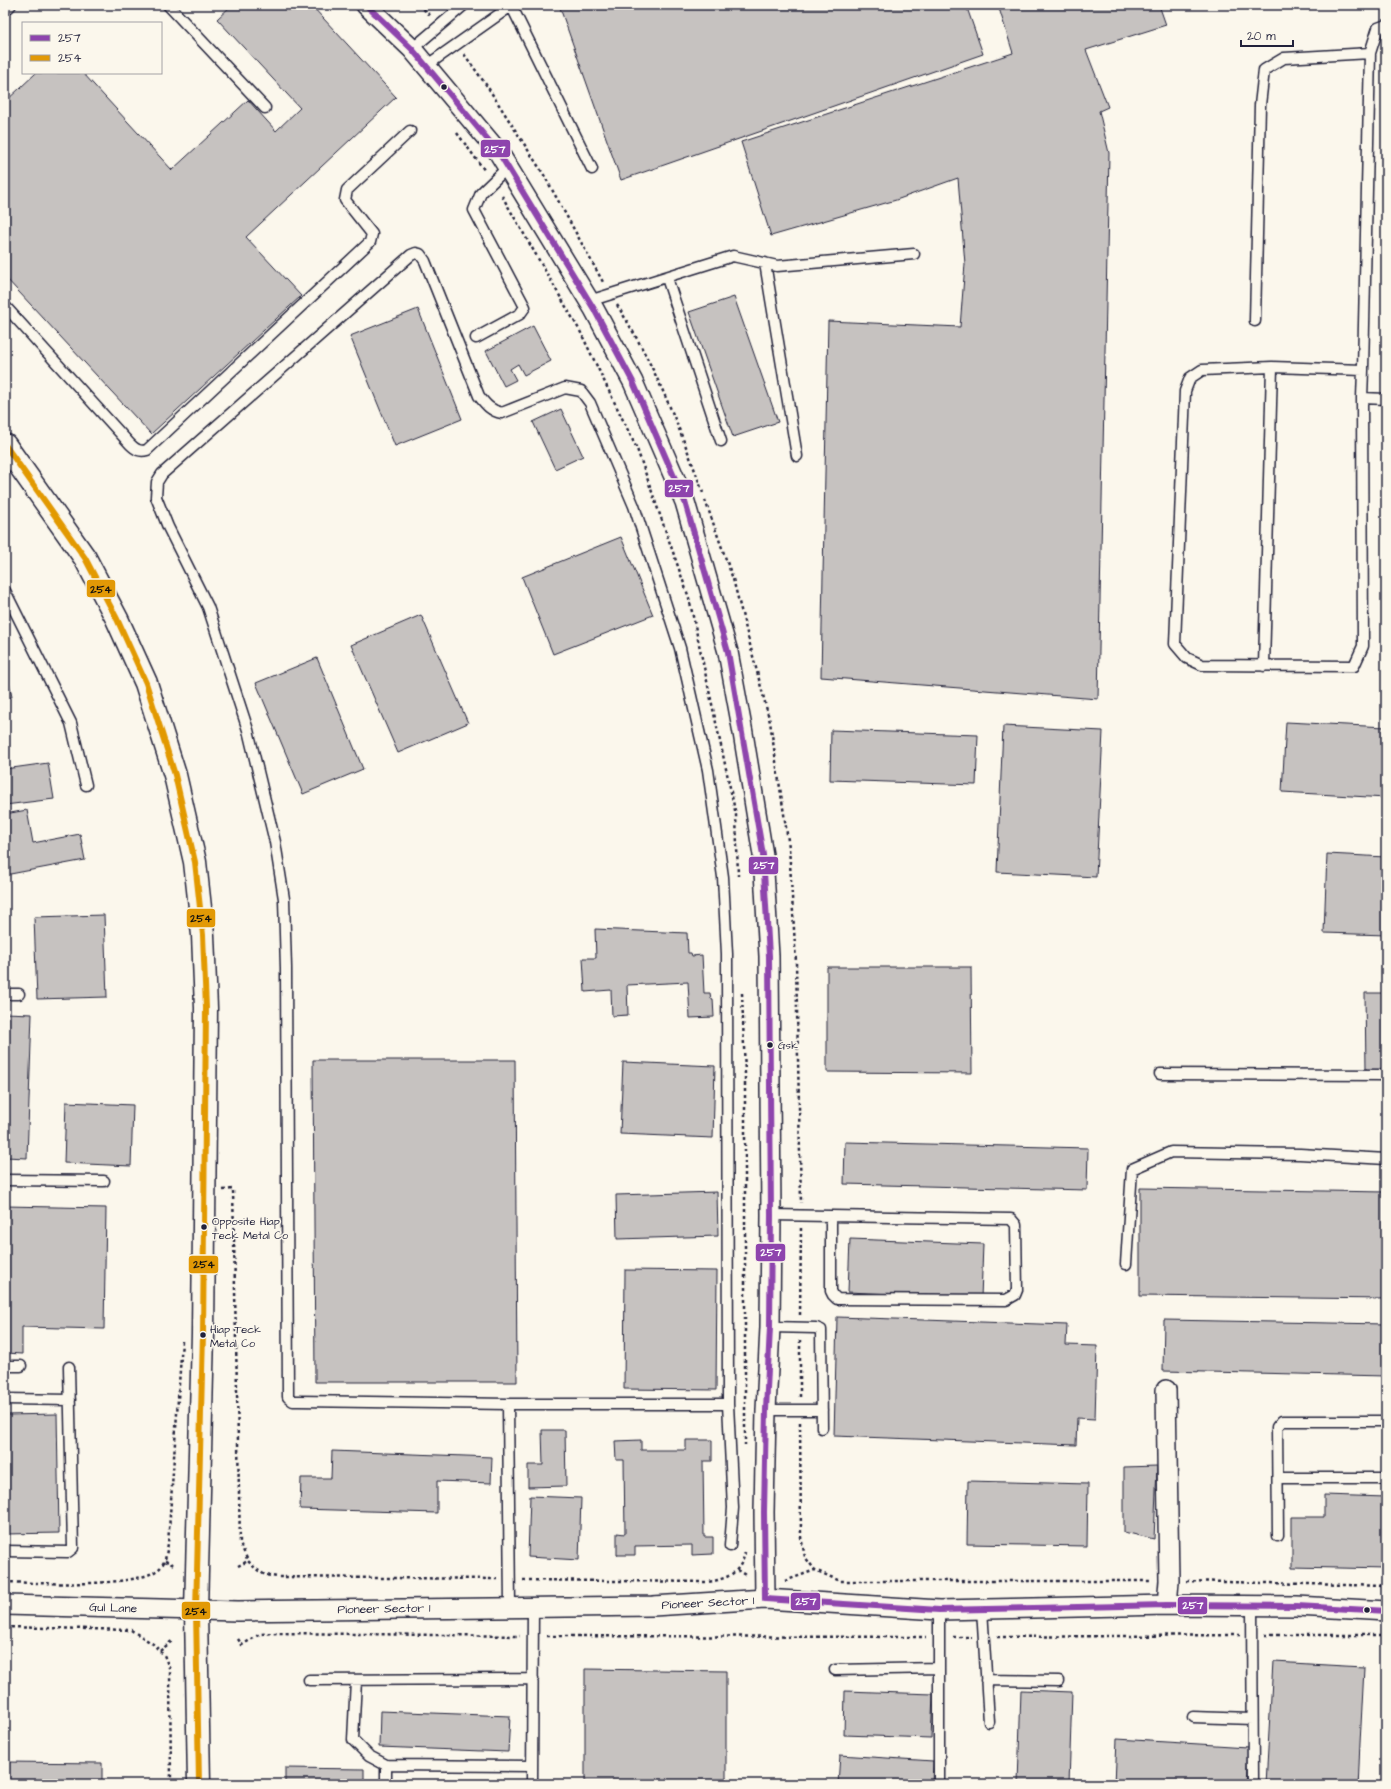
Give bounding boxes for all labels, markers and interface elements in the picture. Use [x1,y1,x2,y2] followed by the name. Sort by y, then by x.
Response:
[22,22,162,74] legend
[1241,22,1293,48] scale bar
[1247,28,1276,45] text: 20 m
[58,30,81,47] text: 257
[58,50,82,67] text: 254
[439,82,449,92] unlabelled marker
[480,139,511,158] line badge: 257
[484,142,506,157] text: 257
[664,479,694,498] line badge: 257
[668,481,690,496] text: 257
[86,579,116,598] line badge: 254
[89,582,112,597] text: 254
[748,856,779,875] line badge: 257
[753,858,775,873] text: 257
[186,908,216,928] line badge: 254
[189,911,212,926] text: 254
[778,1038,798,1053] place label: Gsk
[765,1040,775,1050] marker: Gsk
[212,1214,289,1243] place label: Opposite Hiap Teck Metal Co
[199,1222,209,1232] marker: Opposite Hiap Teck Metal Co
[755,1243,786,1262] line badge: 257
[760,1245,782,1260] text: 257
[188,1255,219,1274] line badge: 254
[192,1257,215,1272] text: 254
[210,1322,261,1351] place label: Hiap Teck Metal Co
[198,1330,208,1340] marker: Hiap Teck Metal Co
[661,1592,755,1614] street label: Pioneer Sector 1
[790,1592,821,1611] line badge: 257
[795,1594,817,1609] text: 257
[1177,1596,1208,1615] line badge: 257
[1182,1598,1204,1613] text: 257
[89,1599,138,1617] street label: Gul Lane
[337,1600,431,1618] street label: Pioneer Sector 1
[181,1601,211,1620] line badge: 254
[184,1604,207,1619] text: 254
[1362,1605,1372,1615] unlabelled marker

